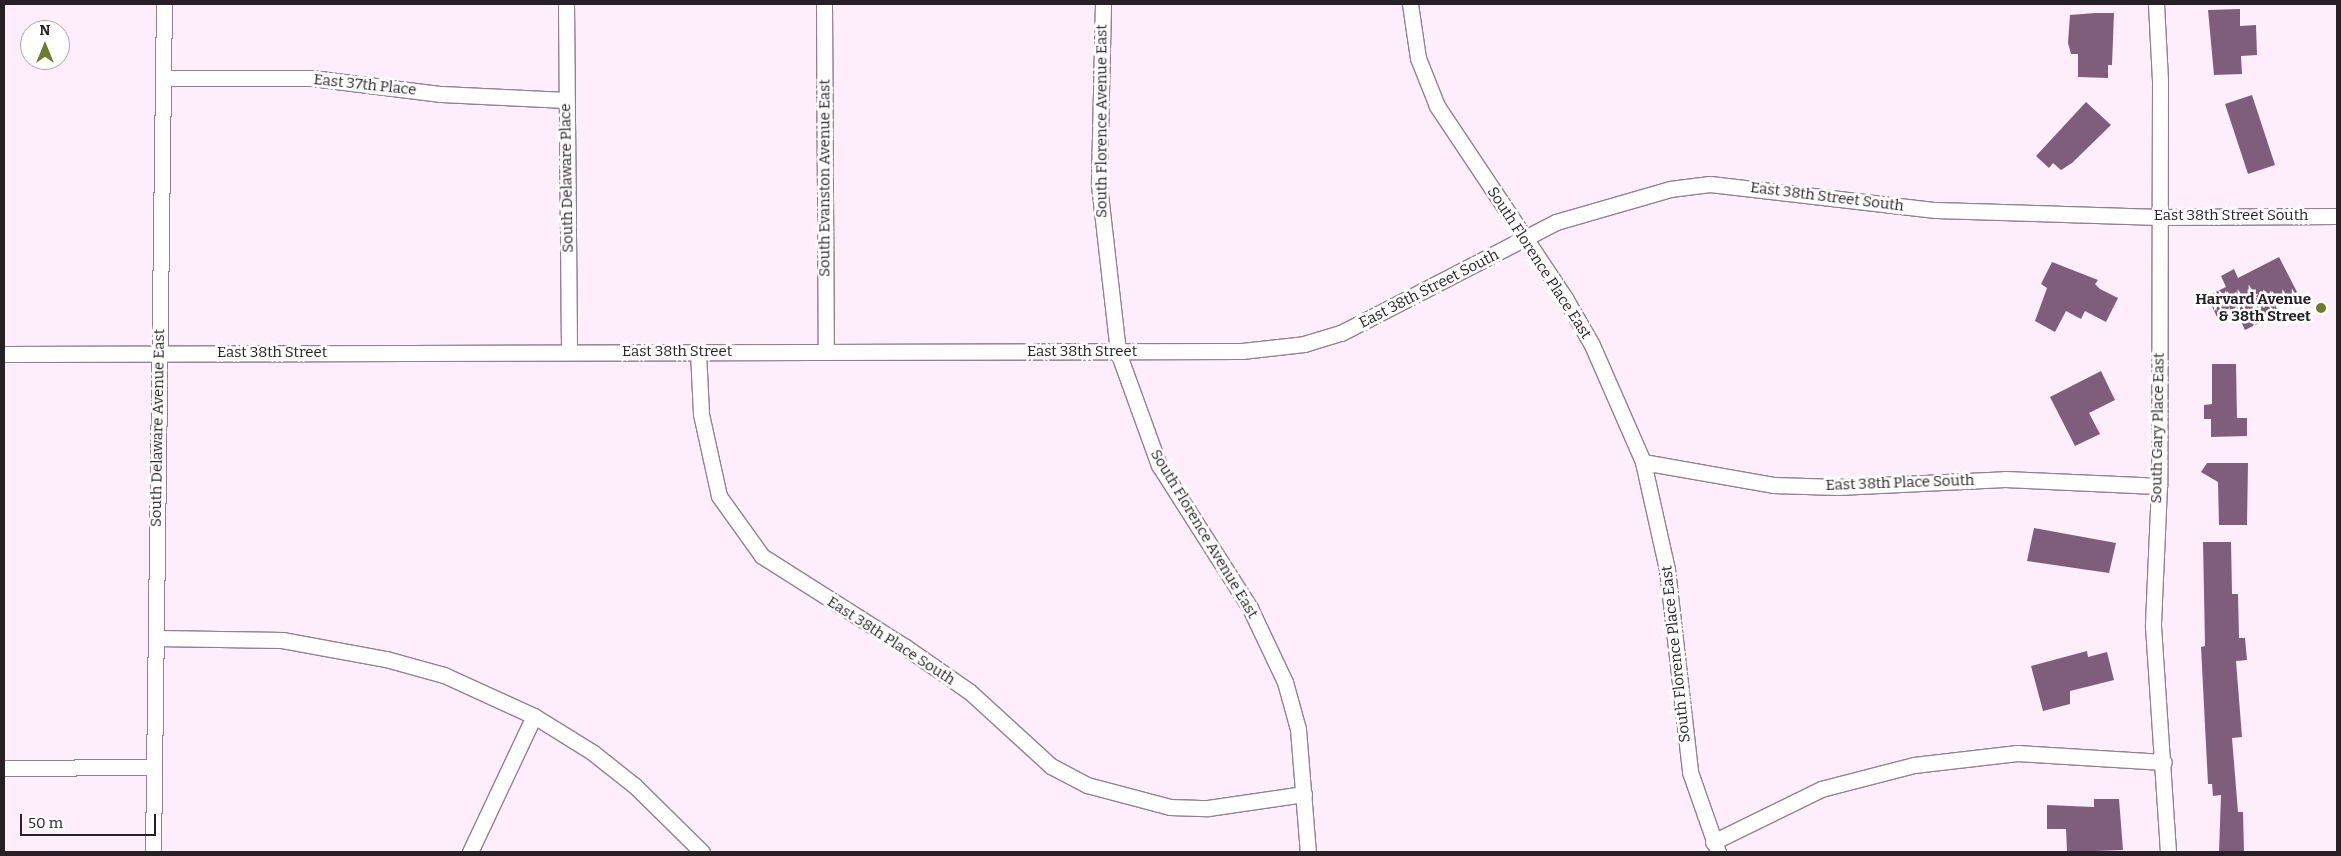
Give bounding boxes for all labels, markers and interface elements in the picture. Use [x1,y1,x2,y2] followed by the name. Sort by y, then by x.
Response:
[20,20,70,70] north arrow
[40,22,50,39] text: N
[1093,24,1111,218] street label: South Florence Avenue East
[313,71,417,99] street label: East 37th Place
[816,79,834,277] street label: South Evanston Avenue East
[557,103,577,253] street label: South Delaware Place
[1749,179,1905,215] street label: East 38th Street South
[1483,184,1595,342] street label: South Florence Place East
[2154,207,2308,225] street label: East 38th Street South
[1356,246,1502,332] street label: East 38th Street South
[2195,290,2311,325] place label: Harvard Avenue & 38th Street
[2315,302,2327,314] marker: Harvard Avenue & 38th Street
[147,329,169,527] street label: South Delaware Avenue East
[622,343,732,361] street label: East 38th Street
[1027,343,1137,361] street label: East 38th Street
[217,344,327,362] street label: East 38th Street
[2148,352,2168,504] street label: South Gary Place East
[1146,446,1262,622] street label: South Florence Avenue East
[1825,471,1975,495] street label: East 38th Place South
[1658,565,1694,743] street label: South Florence Place East
[824,593,958,689] street label: East 38th Place South
[22,804,159,836] scale bar
[28,814,63,832] text: 50 m

